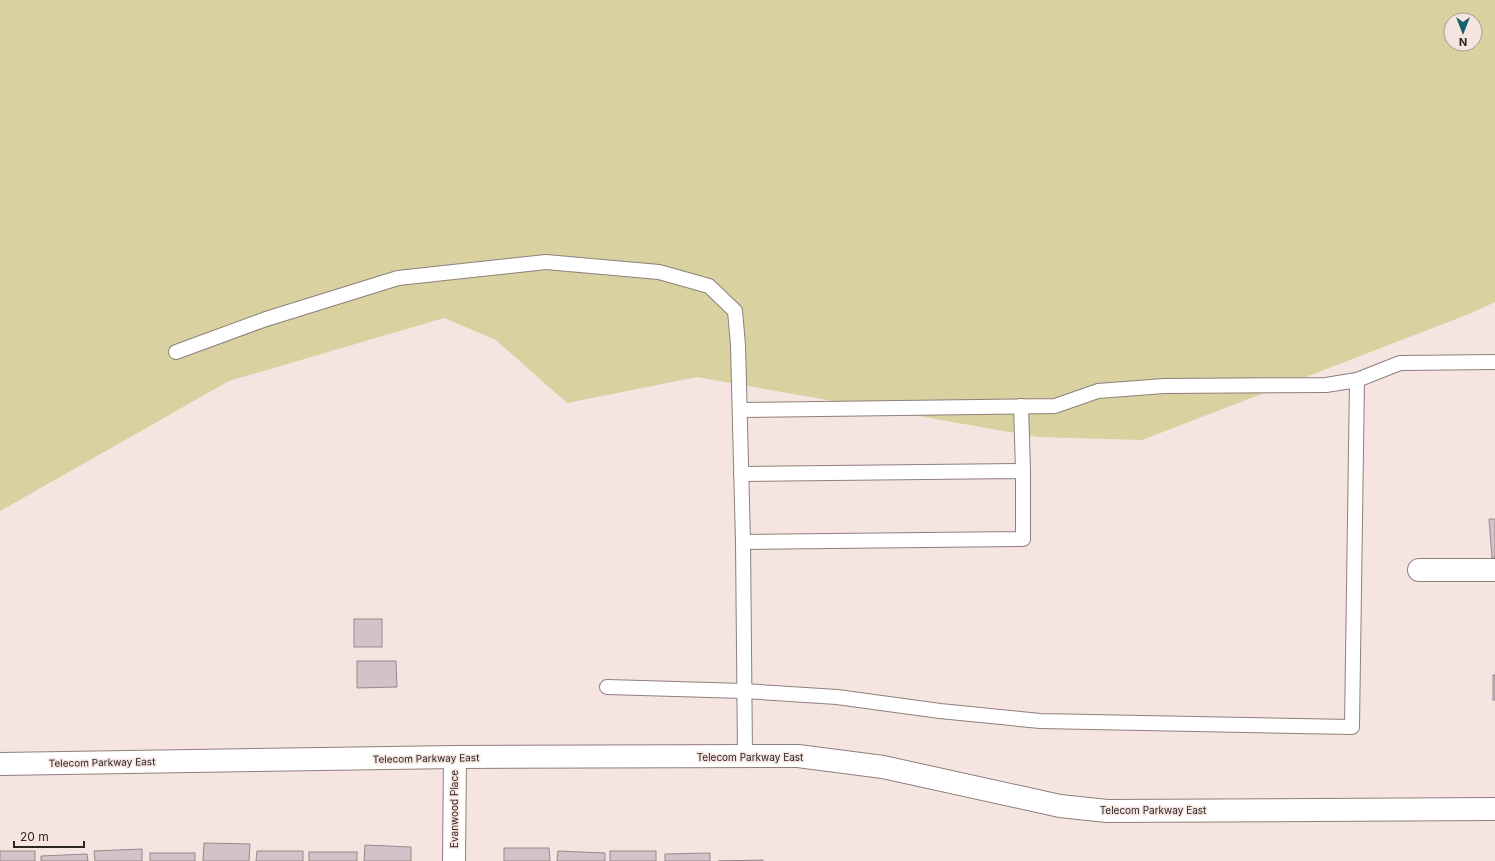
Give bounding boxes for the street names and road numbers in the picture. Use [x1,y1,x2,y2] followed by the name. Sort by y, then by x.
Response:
[373,751,480,765] street label: Telecom Parkway East
[697,751,804,763] street label: Telecom Parkway East
[49,755,156,769] street label: Telecom Parkway East
[448,770,460,848] street label: Evanwood Place
[1100,804,1207,816] street label: Telecom Parkway East

